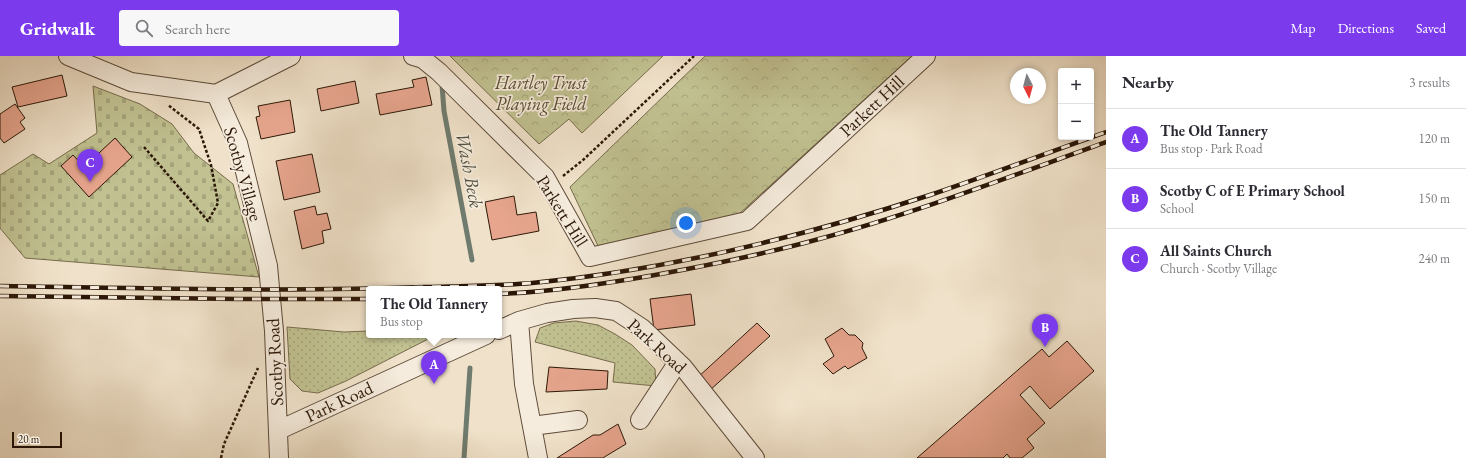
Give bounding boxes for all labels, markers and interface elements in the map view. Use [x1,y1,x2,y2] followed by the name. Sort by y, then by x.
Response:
[119,10,399,46] search box
[20,16,95,41] text: Gridwalk
[133,17,155,39] icon: search
[165,19,230,38] text: Search here
[1290,19,1316,37] text: Map
[1338,19,1394,37] text: Directions
[1416,19,1446,37] text: Saved
[1010,68,1046,104] north arrow
[1058,68,1094,140] map controls
[1058,68,1094,104] button: +
[834,70,909,141] street label: Parkett Hill
[494,71,588,116] park label: Hartley Trust Playing Field
[1122,71,1174,93] text: Nearby
[1409,74,1450,91] text: 3 results
[1058,104,1094,140] button: −
[1160,121,1268,140] text: The Old Tannery
[219,124,268,224] street label: Scotby Village
[450,130,489,210] water label: Wash Beck
[1130,130,1140,147] text: A
[1419,130,1450,147] text: 120 m
[1160,140,1263,157] text: Bus stop · Park Road
[77,149,103,182] pin: C
[531,171,593,251] street label: Parkett Hill
[1160,181,1345,200] text: Scotby C of E Primary School
[1131,190,1139,207] text: B
[1419,190,1450,207] text: 150 m
[1160,200,1194,217] text: School
[676,213,696,233] your location
[1160,241,1272,260] text: All Saints Church
[1130,250,1140,267] text: C
[1419,250,1450,267] text: 240 m
[1160,260,1277,277] text: Church · Scotby Village
[366,286,502,338] popup
[380,294,488,313] text: The Old Tannery
[380,313,423,330] text: Bus stop
[623,313,692,379] street label: Park Road
[1032,314,1058,347] pin: B
[261,317,288,407] street label: Scotby Road
[421,351,447,384] pin: A
[301,376,377,427] street label: Park Road
[12,430,62,449] scale bar
[18,432,39,446] text: 20 m

